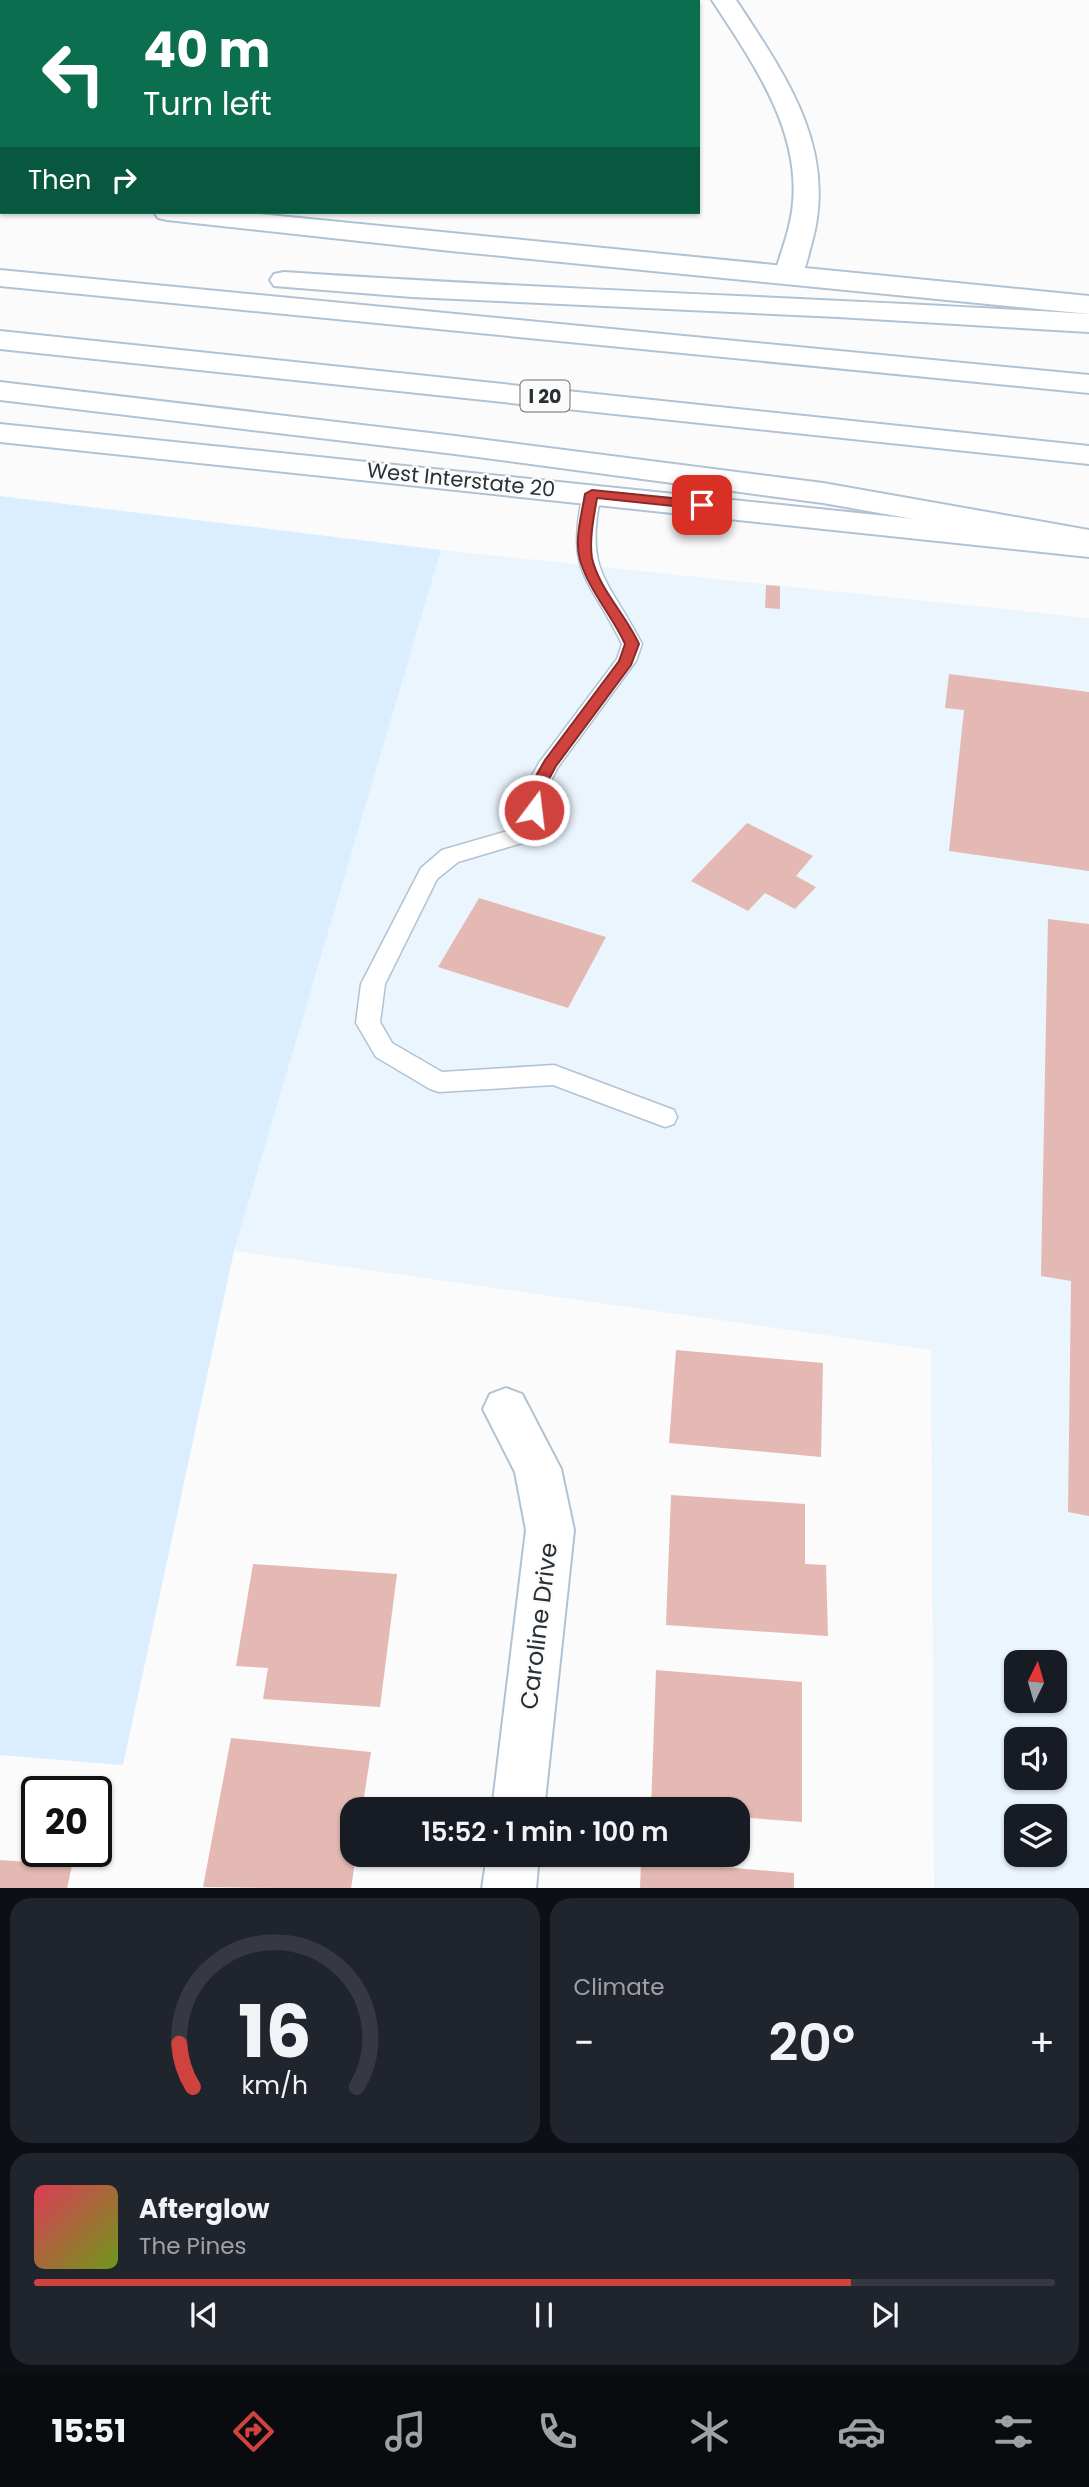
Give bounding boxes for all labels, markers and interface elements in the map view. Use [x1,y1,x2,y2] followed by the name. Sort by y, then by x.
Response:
[143,16,270,84] text: 40 m
[28,28,119,119] icon: left
[143,81,272,126] text: Turn left
[105,161,143,199] icon: right
[28,162,91,198] text: Then
[520,380,570,412] road number: I 20
[365,455,557,504] street label: West Interstate 20
[672,475,732,535] pin
[683,486,721,524] icon: arrive
[497,773,571,847] position arrow
[512,1541,565,1711] street label: Caroline Drive
[1004,1650,1068,1713] north arrow
[1004,1650,1067,1867] map controls
[1004,1727,1067,1790] button: sound
[21,1776,112,1867] speed limit sign: 20
[1004,1804,1067,1867] button: layers
[421,1814,669,1850] text: 15:52 · 1 min · 100 m
[574,1971,664,2003] text: Climate
[238,1981,312,2082] text: 16
[768,2006,855,2079] text: 20°
[574,2016,594,2069] text: −
[1029,2016,1055,2069] text: +
[241,2067,308,2102] text: km/h
[139,2191,270,2227] text: Afterglow
[139,2230,247,2262] text: The Pines
[185,2296,223,2334] icon: previous
[525,2296,563,2334] icon: pause
[866,2296,904,2334] icon: next
[229,2407,278,2456] icon: directions
[381,2407,430,2456] icon: music
[533,2407,582,2456] icon: phone
[685,2407,734,2456] icon: climate
[837,2407,886,2456] icon: car
[989,2407,1038,2456] icon: filters
[51,2408,126,2453] text: 15:51

